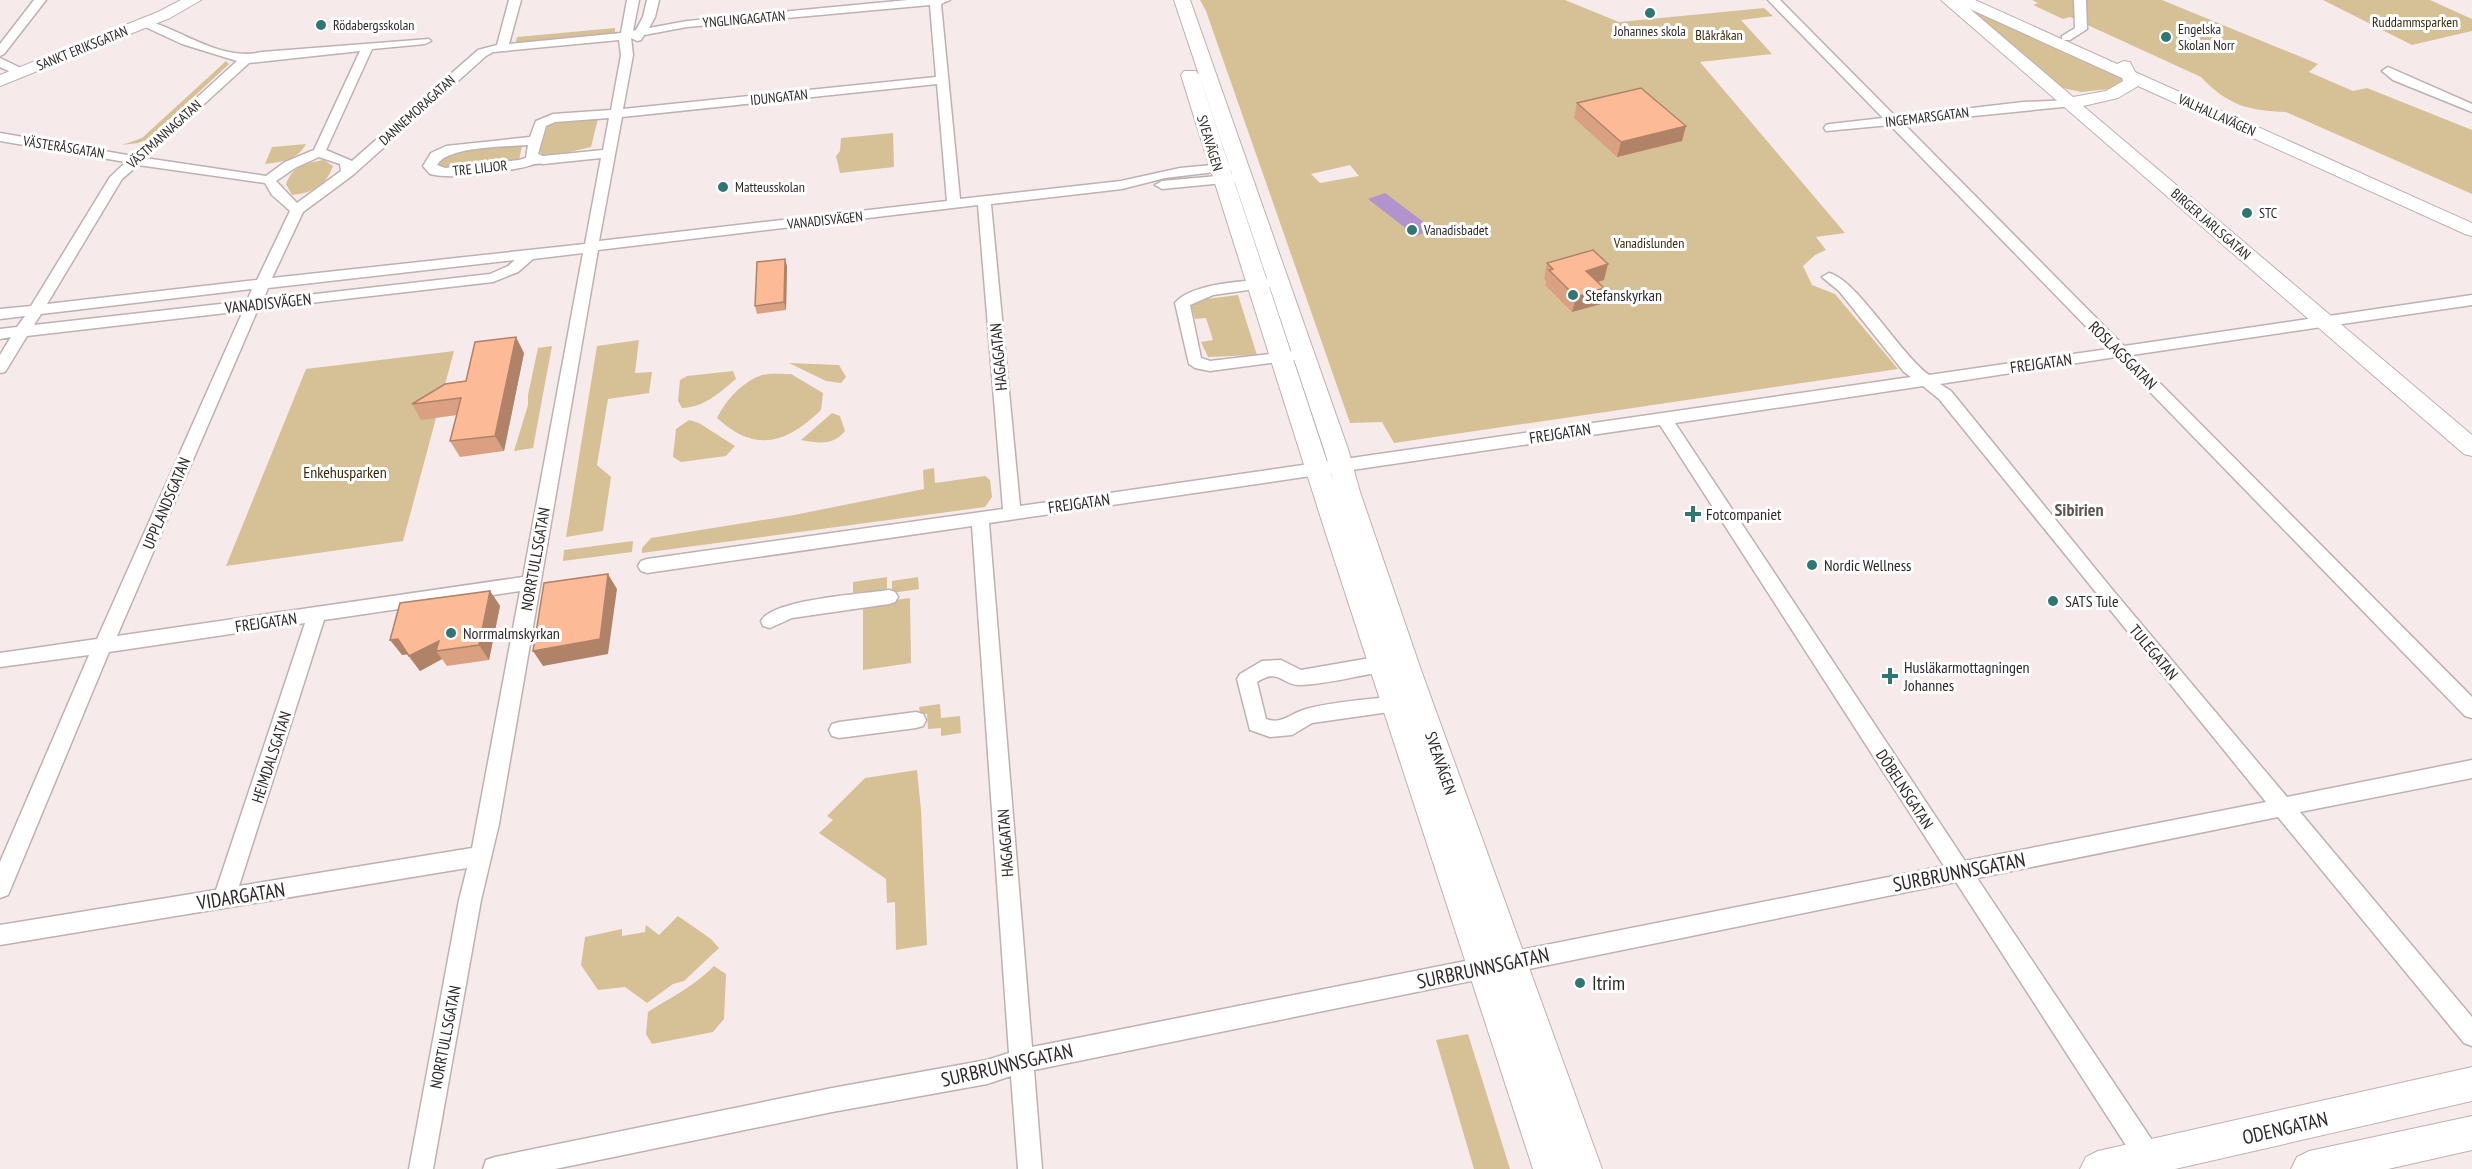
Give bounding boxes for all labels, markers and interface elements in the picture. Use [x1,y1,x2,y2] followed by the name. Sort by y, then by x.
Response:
[702,6,786,32] street label: YNGLINGAGATAN
[1643,6,1657,20] marker: Johannes skola
[2372,13,2458,31] park label: Ruddammsparken
[333,16,414,34] place label: Rödabergsskolan
[314,18,328,32] marker: Rödabergsskolan
[2178,20,2235,54] place label: Engelska Skolan Norr
[34,22,130,74] street label: SANKT ERIKSGATAN
[1613,22,1686,40] place label: Johannes skola
[1695,26,1743,44] park label: Blåkråkan
[2159,30,2173,44] marker: Engelska Skolan Norr
[375,71,459,149] street label: DANNEMORAGATAN
[749,85,809,109] street label: IDUNGATAN
[2175,89,2259,140] street label: VALHALLAVÄGEN
[122,96,205,173] street label: VÄSTMANNAGATAN
[1884,103,1970,131] street label: INGEMARSGATAN
[1193,113,1227,173] street label: SVEAVÄGEN
[21,132,106,162] street label: VÄSTERÅSGATAN
[452,156,508,180] street label: TRE LILJOR
[735,178,805,196] place label: Matteusskolan
[716,180,730,194] marker: Matteusskolan
[2167,185,2255,263] street label: BIRGER JARLSGATAN
[2259,204,2278,222] place label: STC
[2240,206,2254,220] marker: STC
[785,207,864,233] street label: VANADISVÄGEN
[1423,221,1489,239] place label: Vanadisbadet
[1405,223,1419,237] marker: Vanadisbadet
[1613,234,1684,252] park label: Vanadislunden
[1585,285,1662,305] place label: Stefanskyrkan
[1566,288,1580,302] marker: Stefanskyrkan
[223,289,312,318] street label: VANADISVÄGEN
[2085,317,2161,393] street label: ROSLAGSGATAN
[985,322,1011,392] street label: HAGAGATAN
[2009,349,2073,377] street label: FREJGATAN
[1528,418,1592,448] street label: FREJGATAN
[138,454,194,552] street label: UPPLANDSGATAN
[303,462,387,482] park label: Enkehusparken
[1047,489,1111,517] street label: FREJGATAN
[2054,498,2104,521] district label: Sibirien
[1706,504,1782,524] place label: Fotcompaniet
[1684,505,1702,523] marker: Fotcompaniet
[516,506,554,612] street label: NORRTULLSGATAN
[1824,555,1912,575] place label: Nordic Wellness
[1805,558,1819,572] marker: Nordic Wellness
[2065,591,2119,611] place label: SATS Tule
[2046,594,2060,608] marker: SATS Tule
[234,608,298,636] street label: FREJGATAN
[2125,620,2183,684] street label: TULEGATAN
[463,623,560,643] place label: Norrmalmskyrkan
[444,626,458,640] marker: Norrmalmskyrkan
[1903,657,2030,695] place label: Husläkarmottagningen Johannes
[1881,667,1899,685] marker: Husläkarmottagningen Johannes
[247,708,295,806] street label: HEIMDALSGATAN
[1421,729,1461,797] street label: SVEAVÄGEN
[1872,746,1938,832] street label: DÖBELNSGATAN
[993,808,1017,878] street label: HAGAGATAN
[1891,846,2027,898] street label: SURBRUNNSGATAN
[194,876,287,916] street label: VIDARGATAN
[1415,941,1551,995] street label: SURBRUNNSGATAN
[1592,970,1625,996] place label: Itrim
[1573,976,1587,990] marker: Itrim
[425,984,465,1090] street label: NORRTULLSGATAN
[939,1037,1075,1093] street label: SURBRUNNSGATAN
[2240,1106,2330,1150] street label: ODENGATAN

